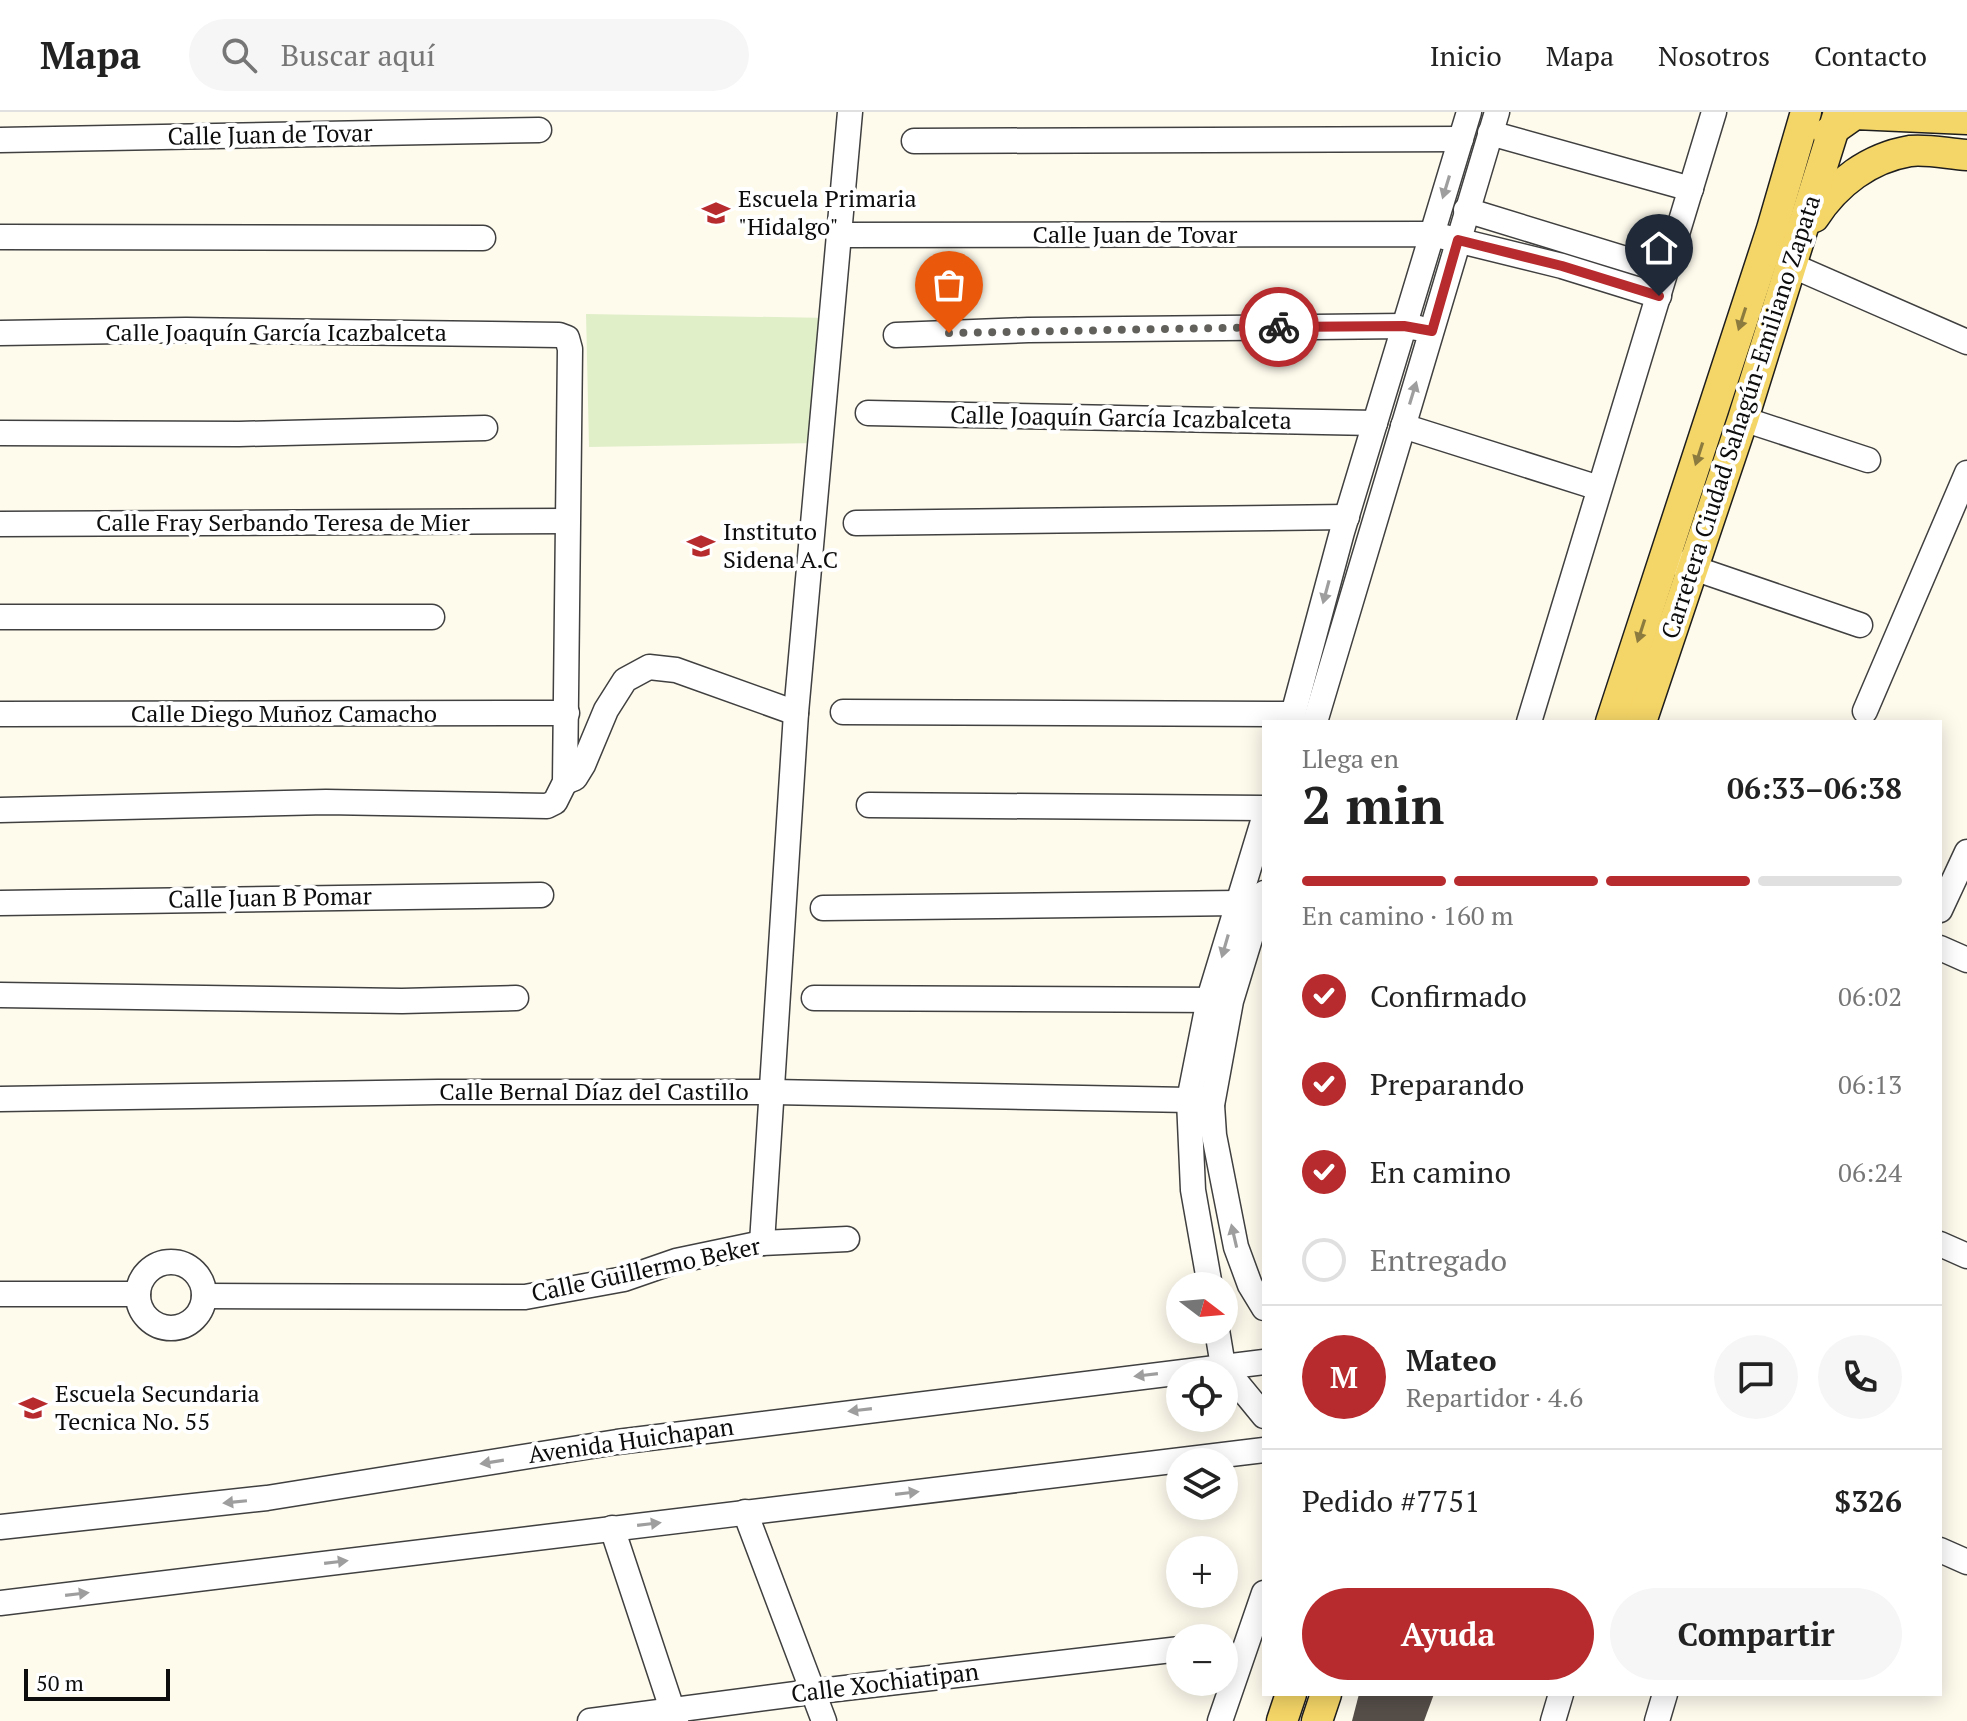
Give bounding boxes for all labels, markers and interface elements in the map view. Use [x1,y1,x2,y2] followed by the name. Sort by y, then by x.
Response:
[189,19,749,91] search box
[40,30,141,80] text: Mapa
[217,33,261,77] icon: search
[281,35,435,75] text: Buscar aquí
[1430,37,1502,74] text: Inicio
[1546,37,1614,74] text: Mapa
[1658,37,1770,74] text: Nosotros
[1814,37,1927,74] text: Contacto
[167,116,374,152] street label: Calle Juan de Tovar
[1439,175,1452,199] one-way arrow
[738,182,917,242] place label: Escuela Primaria "Hidalgo"
[1653,191,1827,643] street label: Carretera Ciudad Sahagún-Emiliano Zapata
[701,198,731,228] school or university icon: Escuela Primaria "Hidalgo"
[1625,214,1693,296] pin
[1032,218,1238,250] street label: Calle Juan de Tovar
[1637,226,1681,270] icon: home
[915,251,983,333] pin
[927,263,971,307] icon: bag
[1239,287,1319,367] courier
[1257,305,1301,349] icon: bike
[1736,307,1748,331] one-way arrow
[105,316,447,348] street label: Calle Joaquín García Icazbalceta
[1407,381,1420,405] one-way arrow
[950,398,1292,436] street label: Calle Joaquín García Icazbalceta
[1692,442,1705,466] one-way arrow
[96,506,471,538] street label: Calle Fray Serbando Teresa de Mier
[723,515,838,575] place label: Instituto Sidena A.C
[686,531,716,561] school or university icon: Instituto Sidena A.C
[1319,581,1332,605] one-way arrow
[1635,619,1647,643] one-way arrow
[131,697,437,729] street label: Calle Diego Muñoz Camacho
[1302,741,1399,775] text: Llega en
[1727,768,1902,808] text: 06:33–06:38
[1302,770,1444,839] text: 2 min
[168,879,373,915] street label: Calle Juan B Pomar
[1302,898,1513,932] text: En camino · 160 m
[1218,934,1231,958] one-way arrow
[1302,974,1346,1018] icon: check
[1370,976,1527,1016] text: Confirmado
[1838,979,1902,1013] text: 06:02
[1302,1062,1346,1106] icon: check
[1370,1064,1524,1104] text: Preparando
[1838,1067,1902,1101] text: 06:13
[439,1075,749,1107] street label: Calle Bernal Díaz del Castillo
[1302,1150,1346,1194] icon: check
[1370,1152,1511,1192] text: En camino
[1838,1155,1902,1189] text: 06:24
[1227,1224,1239,1249] one-way arrow
[528,1229,764,1309] street label: Calle Guillermo Beker
[1370,1240,1507,1280] text: Entregado
[1166,1272,1238,1344] north arrow
[1166,1272,1238,1696] map controls
[1714,1335,1798,1419] button: chat
[1818,1335,1902,1419] button: phone
[1406,1340,1497,1380] text: Mateo
[1330,1357,1358,1397] text: M
[1166,1360,1238,1432] button: locate
[1133,1369,1158,1382] one-way arrow
[55,1377,260,1437] place label: Escuela Secundaria Tecnica No. 55
[1406,1380,1583,1414] text: Repartidor · 4.6
[18,1393,48,1423] school or university icon: Escuela Secundaria Tecnica No. 55
[847,1404,872,1417] one-way arrow
[526,1410,736,1470] street label: Avenida Huichapan
[1166,1448,1238,1520] button: layers
[479,1456,504,1469] one-way arrow
[1302,1481,1480,1521] text: Pedido #7751
[1834,1481,1902,1521] text: $326
[895,1486,920,1499] one-way arrow
[222,1495,247,1508] one-way arrow
[637,1517,662,1530] one-way arrow
[1166,1536,1238,1608] button: +
[323,1556,348,1569] one-way arrow
[65,1587,90,1600] one-way arrow
[1302,1588,1594,1680] button: Ayuda
[1610,1588,1902,1680] button: Compartir
[1166,1624,1238,1696] button: −
[789,1655,981,1709] street label: Calle Xochiatipan
[24,1665,170,1701] scale bar
[36,1668,84,1697] text: 50 m

